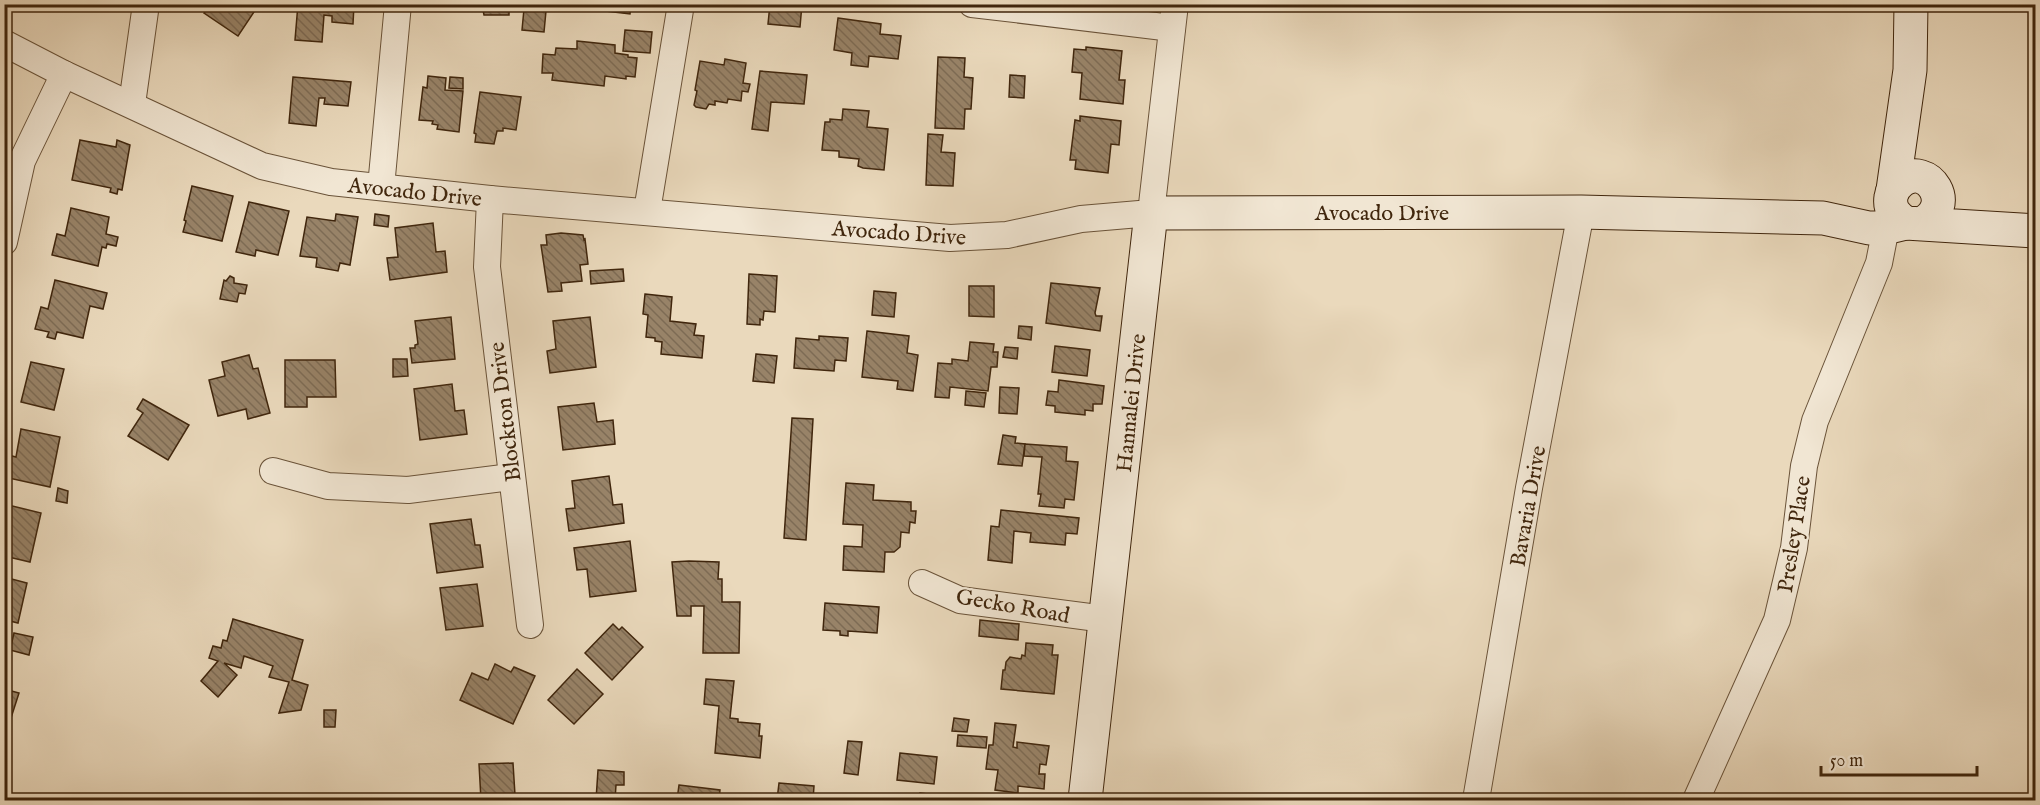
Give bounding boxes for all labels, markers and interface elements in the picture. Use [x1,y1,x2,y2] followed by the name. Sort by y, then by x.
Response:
[345,172,483,214] street label: Avocado Drive
[1314,200,1449,228] street label: Avocado Drive
[830,215,967,253] street label: Avocado Drive
[1111,332,1153,474] street label: Hannalei Drive
[484,340,528,483] street label: Blockton Drive
[1505,444,1553,569] street label: Bavaria Drive
[1772,474,1818,595] street label: Presley Place
[954,583,1072,631] street label: Gecko Road
[1821,739,1977,777] scale bar
[1830,750,1863,773] text: 50 m

